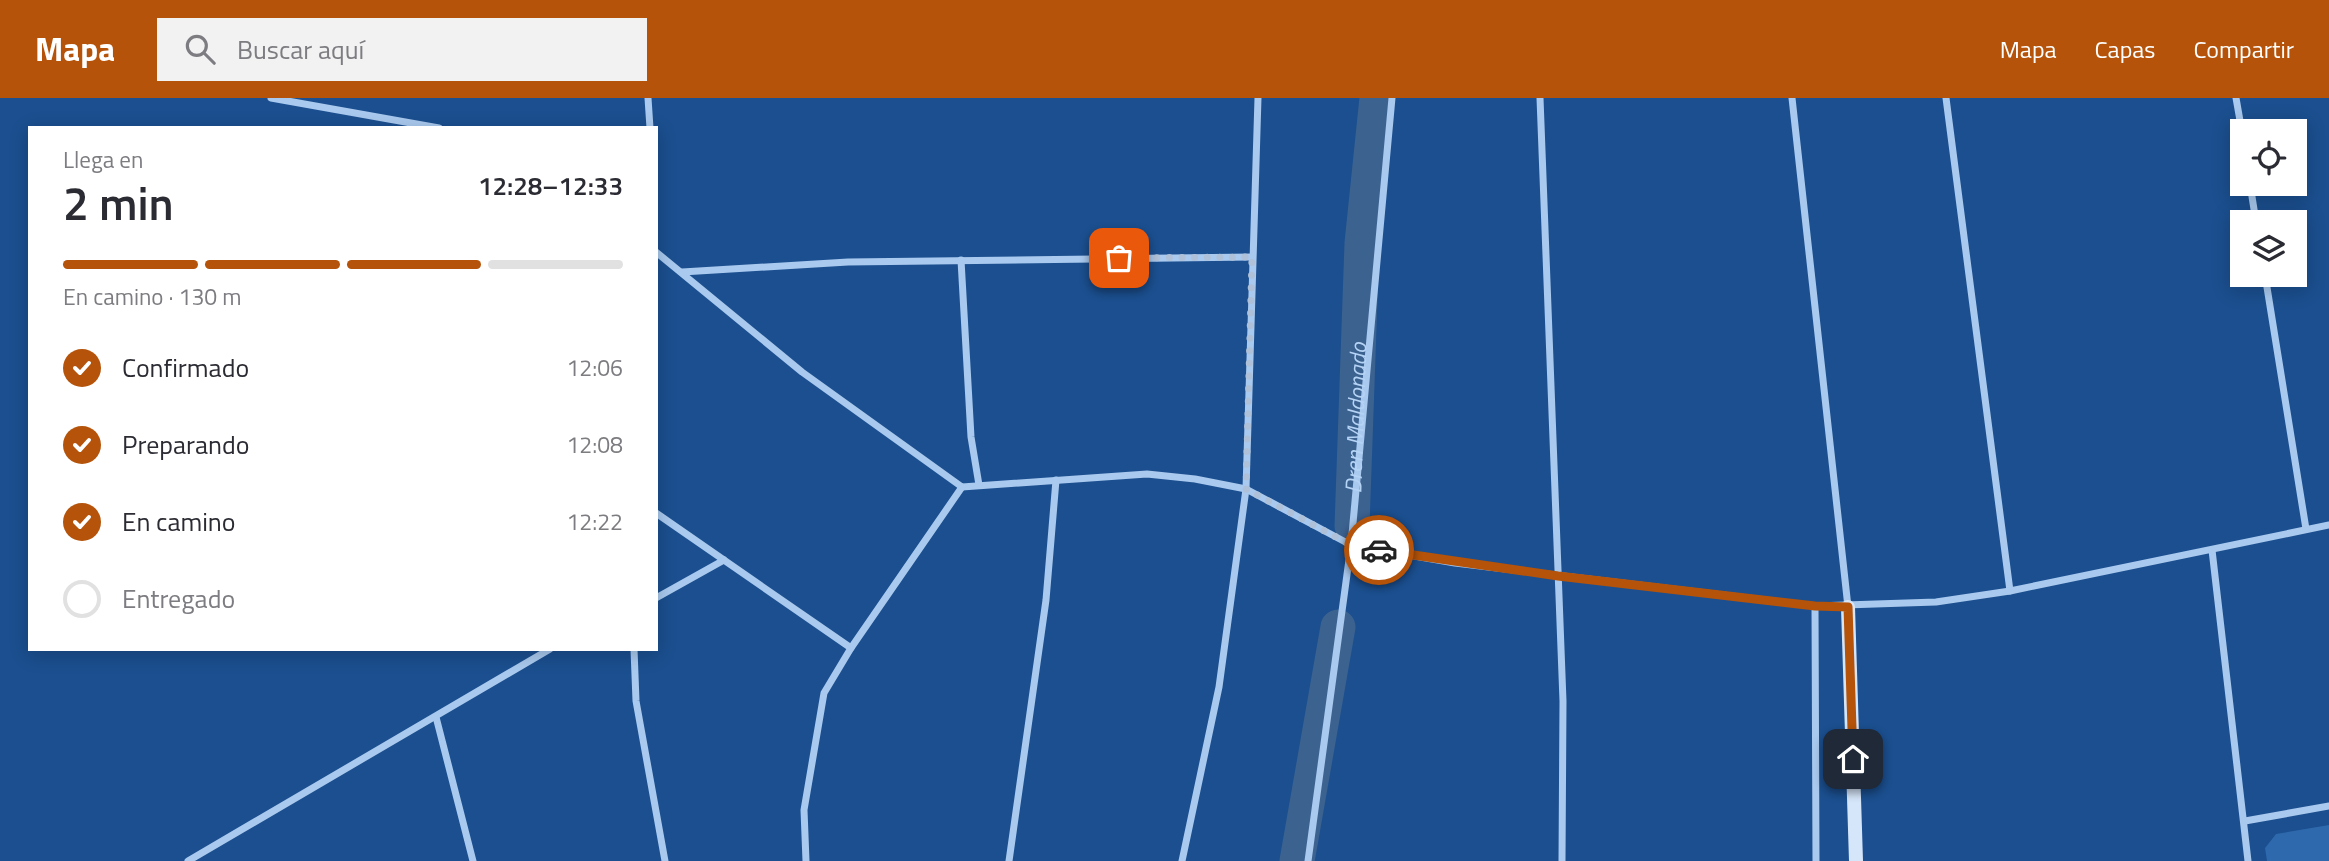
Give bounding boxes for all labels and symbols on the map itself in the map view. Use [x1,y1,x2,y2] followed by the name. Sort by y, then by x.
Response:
[1089,228,1149,288] pin
[1335,341,1375,494] water label: Dren Maldonado
[1344,515,1414,585] courier
[1823,729,1883,789] pin

